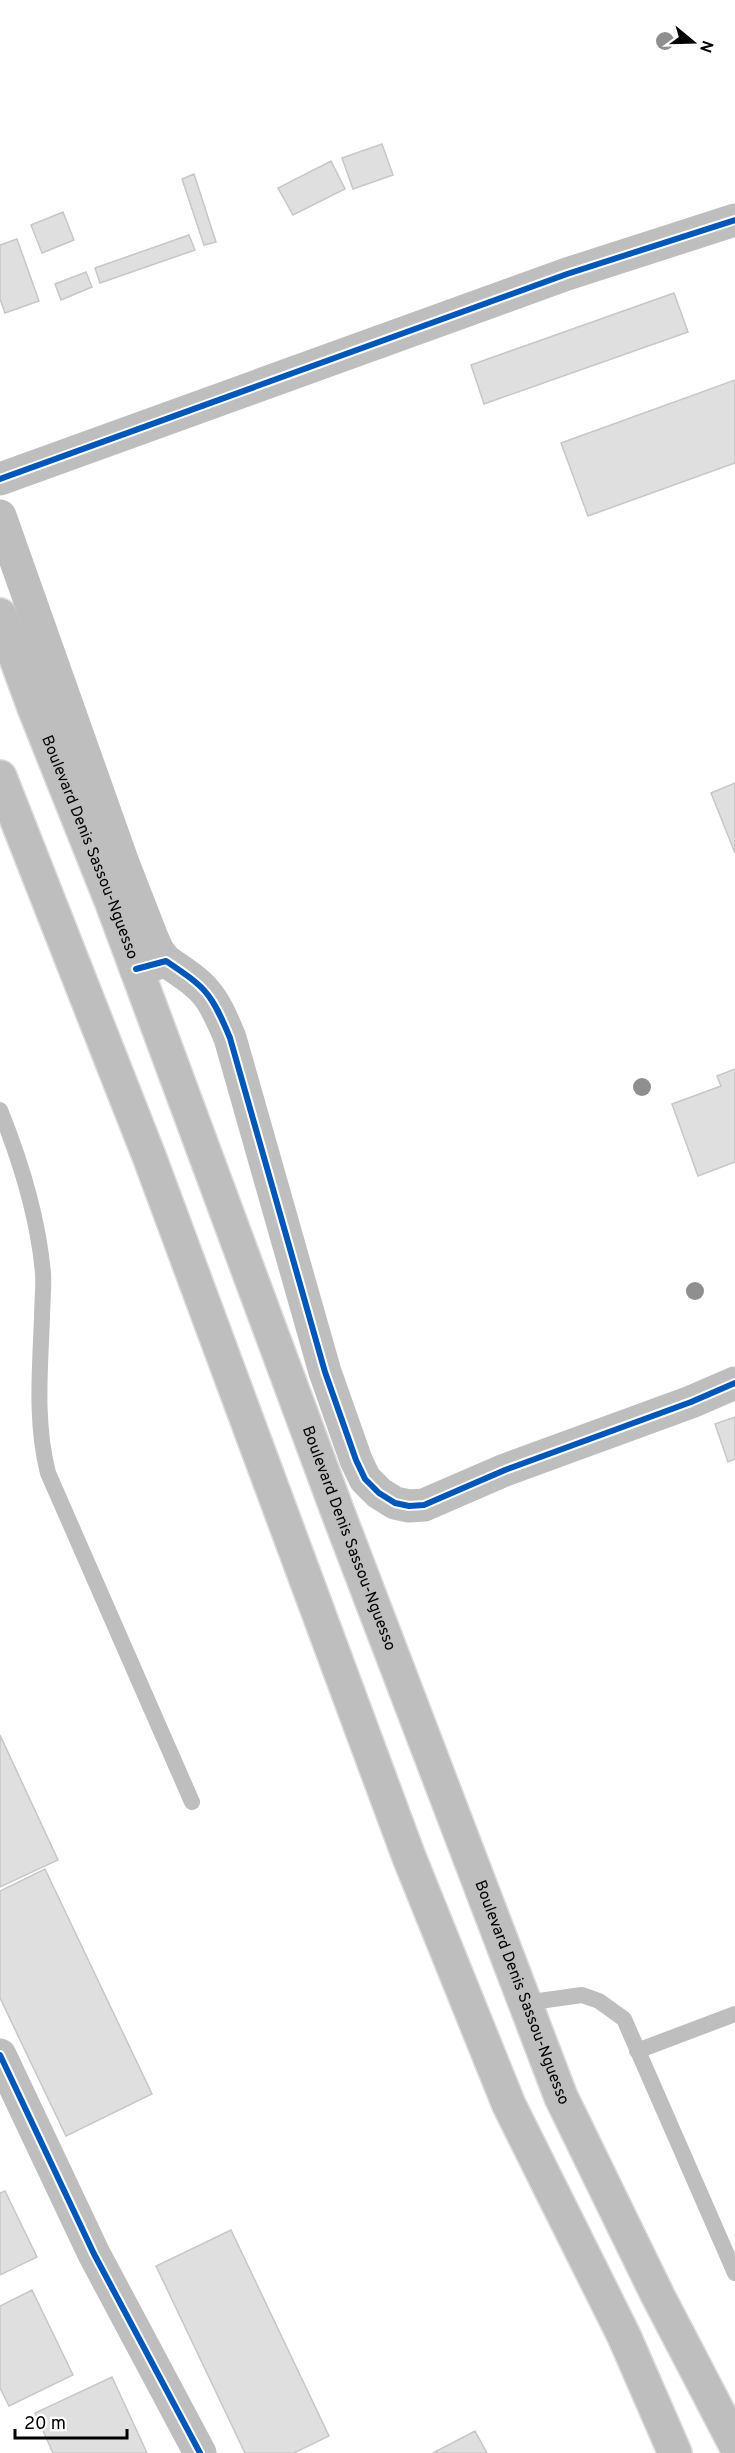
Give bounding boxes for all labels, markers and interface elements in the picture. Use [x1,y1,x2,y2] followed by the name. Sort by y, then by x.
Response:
[663,12,723,72] north arrow
[694,38,717,55] text: N
[36,733,142,962] street label: Boulevard Denis Sassou-Nguesso
[297,1423,400,1654] street label: Boulevard Denis Sassou-Nguesso
[469,1878,573,2108] street label: Boulevard Denis Sassou-Nguesso
[15,2402,128,2440] scale bar
[24,2413,66,2436] text: 20 m

